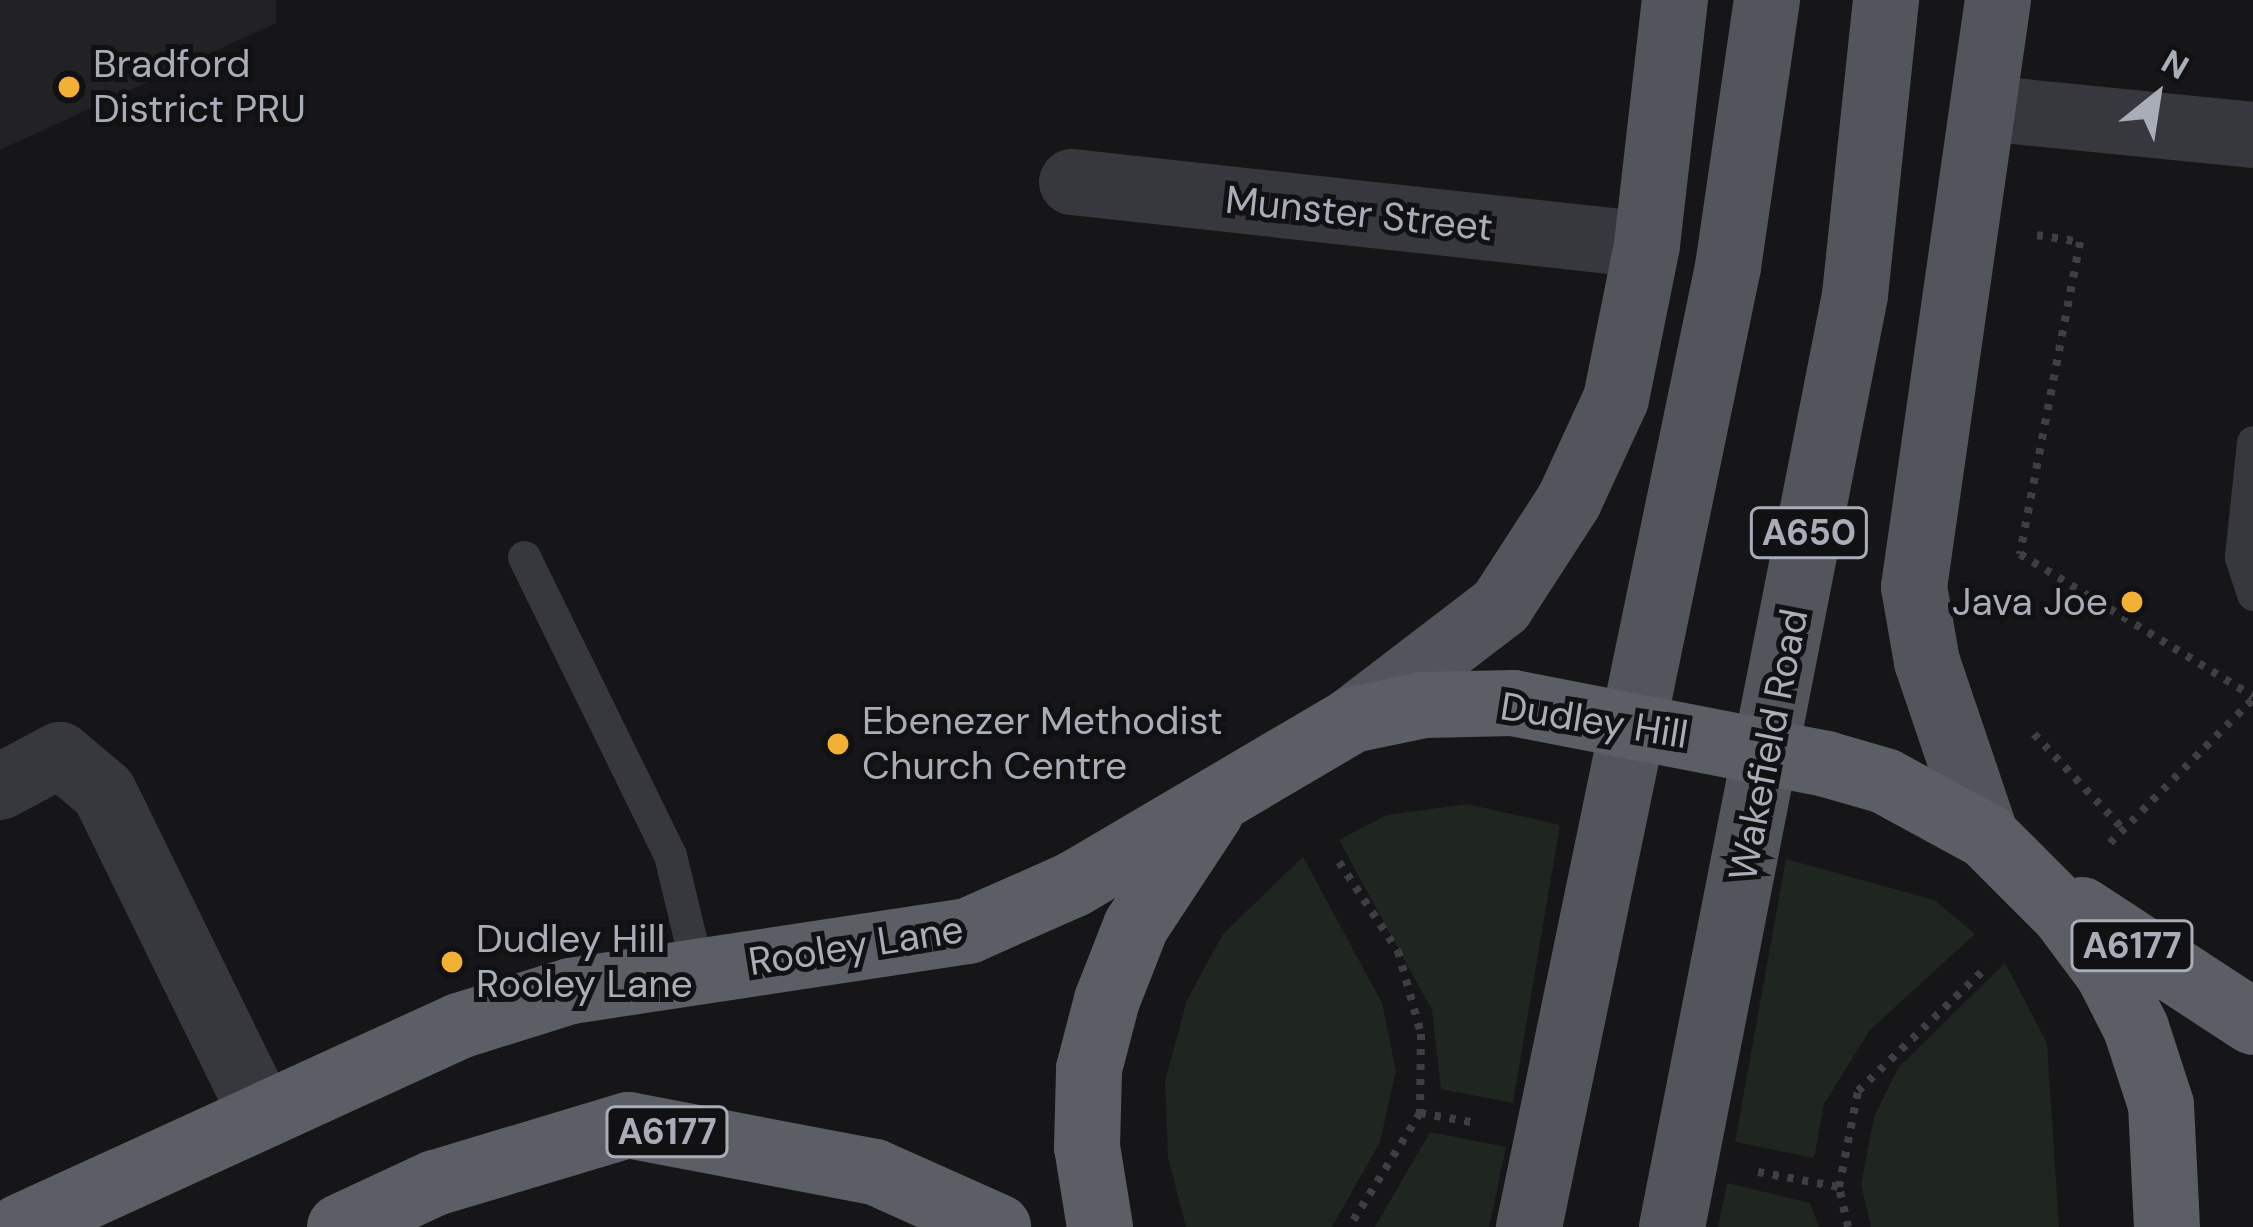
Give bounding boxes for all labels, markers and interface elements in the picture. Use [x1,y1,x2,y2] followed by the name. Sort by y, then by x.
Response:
[2097,36,2217,156] north arrow
[2154,40,2196,89] text: N
[93,42,306,133] place label: Bradford District PRU
[56,74,82,100] marker: Bradford District PRU
[1223,177,1495,251] street label: Munster Street
[1749,503,1869,563] road number: A650
[1952,579,2108,625] place label: Java Joe
[2119,589,2145,615] marker: Java Joe
[1720,605,1818,885] street label: Wakefield Road
[1497,683,1691,759] street label: Dudley Hill
[862,699,1223,790] place label: Ebenezer Methodist Church Centre
[825,731,851,757] marker: Ebenezer Methodist Church Centre
[745,906,967,986] street label: Rooley Lane
[2069,916,2195,976] road number: A6177
[476,917,693,1008] place label: Dudley Hill Rooley Lane
[439,949,465,975] marker: Dudley Hill Rooley Lane
[604,1102,730,1162] road number: A6177

